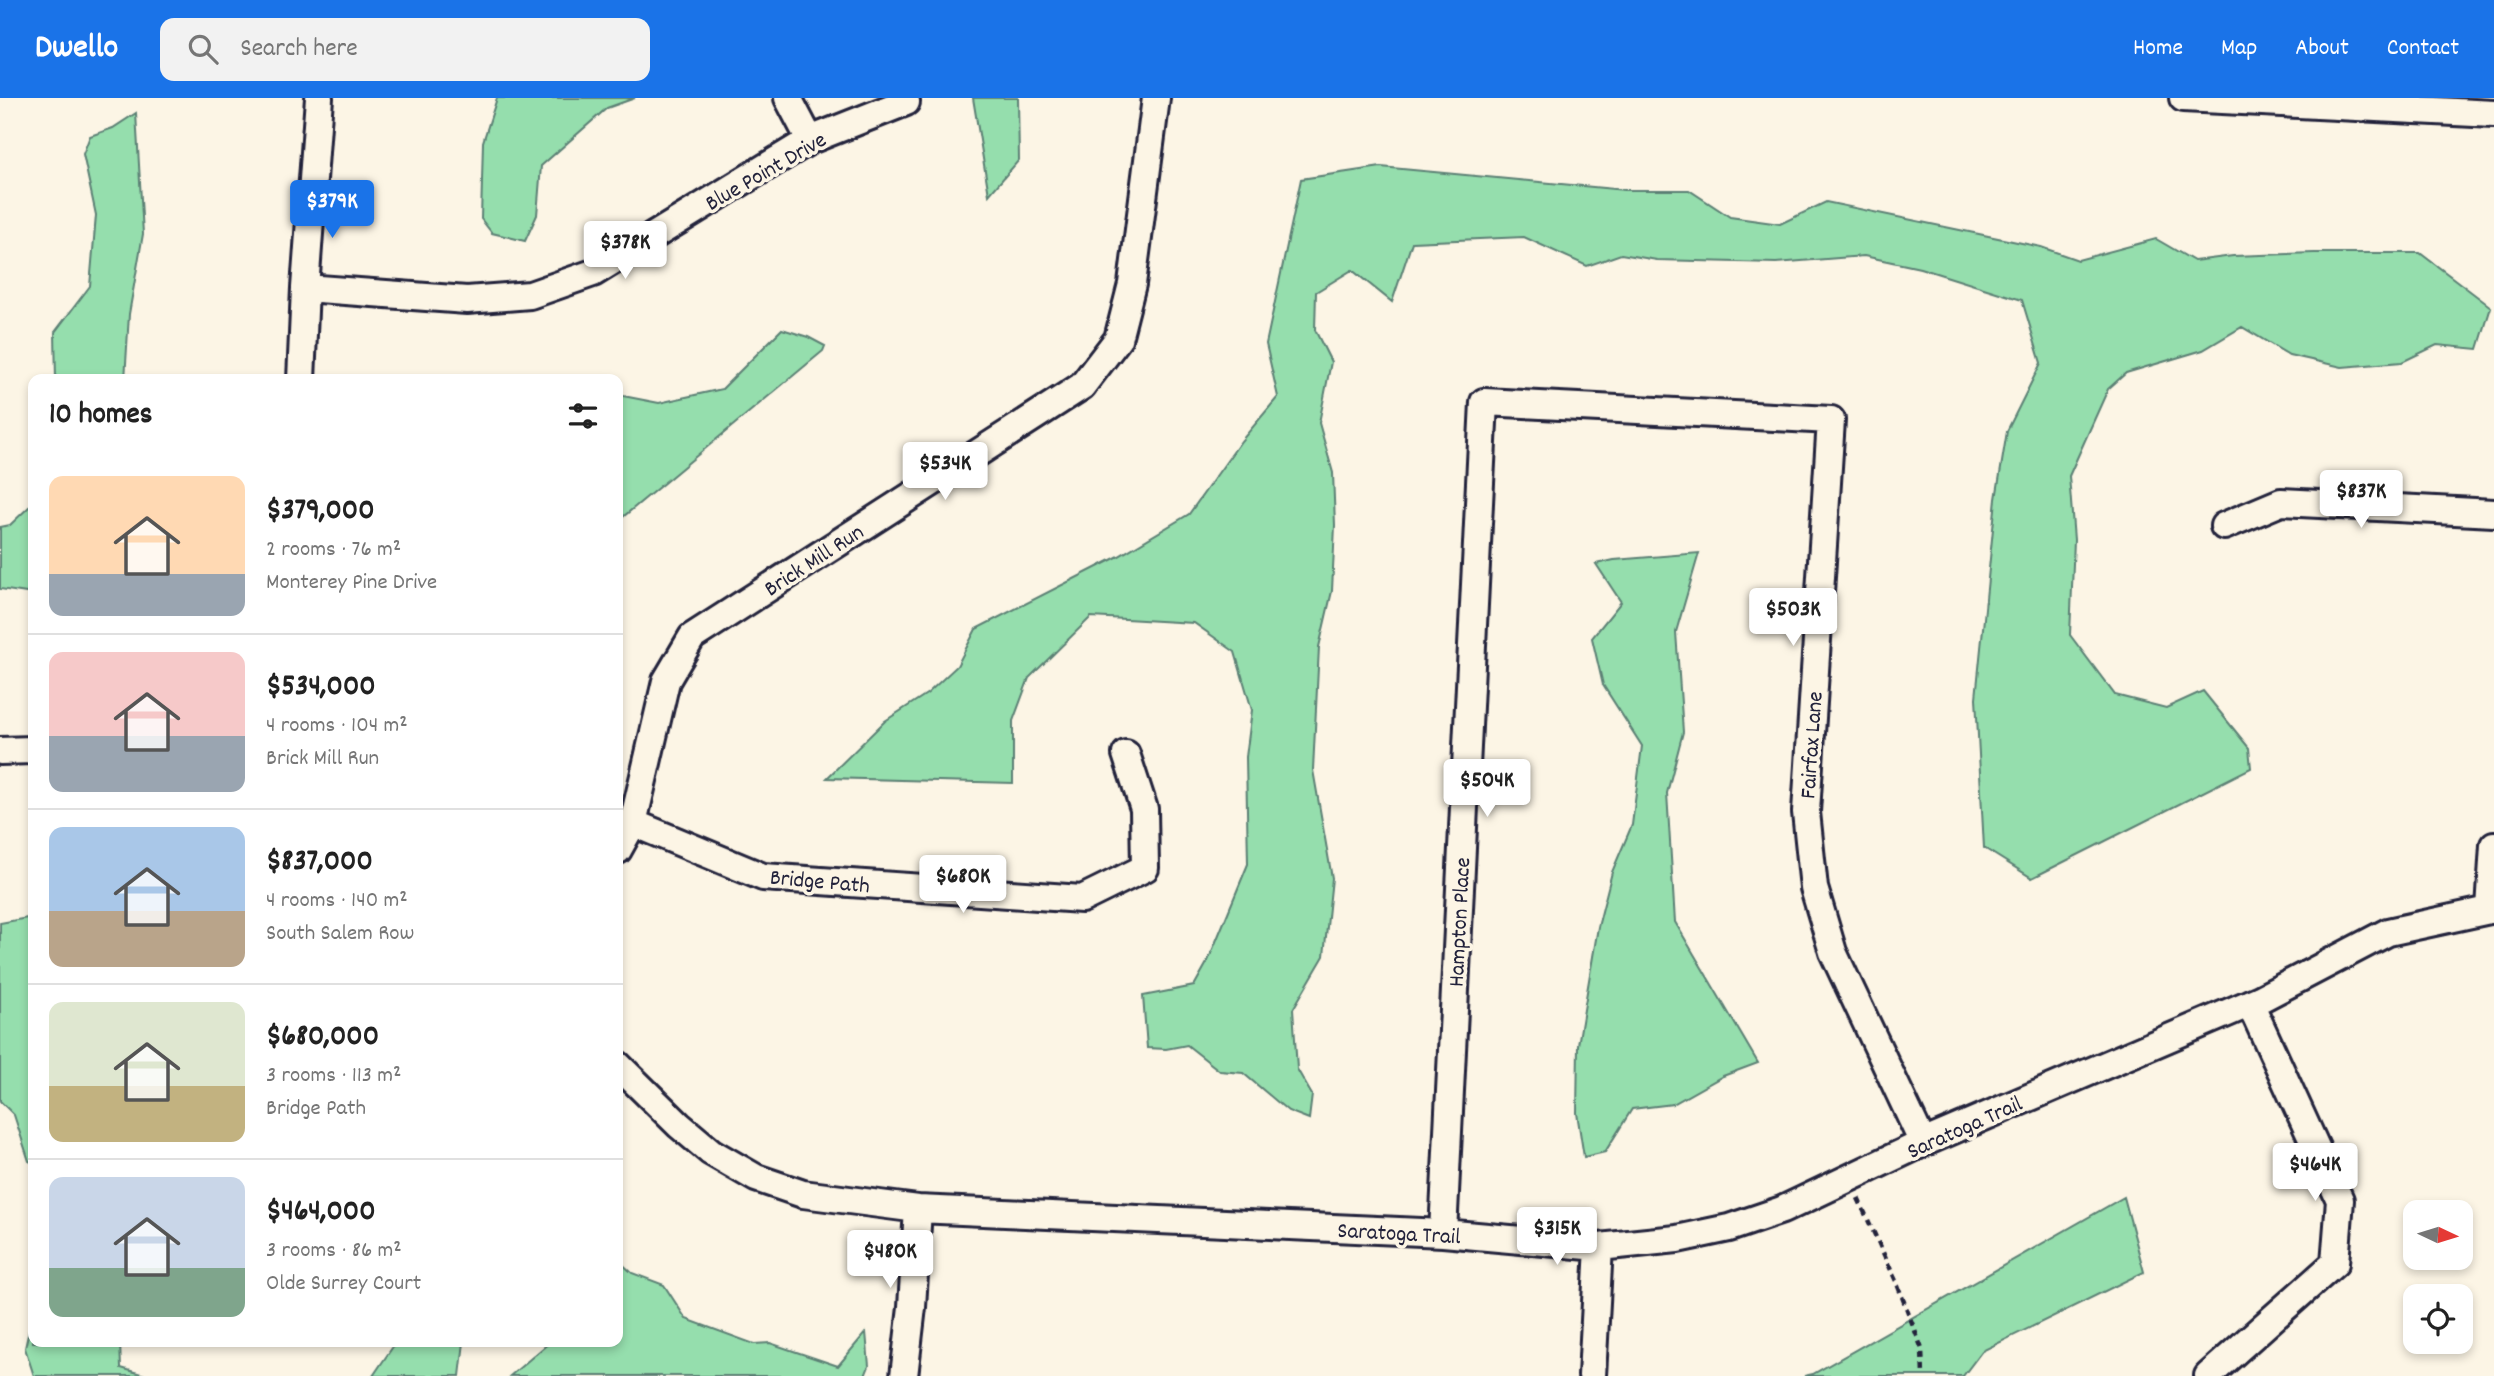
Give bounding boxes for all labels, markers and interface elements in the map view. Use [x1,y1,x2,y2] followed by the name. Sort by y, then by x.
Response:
[160,18,650,81] search box
[35,26,118,73] text: Dwello
[184,30,222,68] icon: search
[240,31,358,68] text: Search here
[2133,32,2183,66] text: Home
[2221,32,2257,66] text: Map
[2295,32,2349,66] text: About
[2387,32,2459,66] text: Contact
[700,125,834,221] street label: Blue Point Drive
[283,180,381,240] pin: $379K
[306,186,358,219] text: $379K
[576,222,674,281] pin: $378K
[600,227,650,260] text: $378K
[49,395,152,438] text: 10 homes
[564,397,602,435] icon: filters
[896,442,994,502] pin: $534K
[919,448,971,481] text: $534K
[2312,470,2410,530] pin: $837K
[2336,476,2386,509] text: $837K
[266,491,375,534] text: $379,000
[105,504,189,588] icon: home
[758,517,871,607] street label: Brick Mill Run
[266,534,401,567] text: 2 rooms · 76 m²
[266,567,437,600] text: Monterey Pine Drive
[1744,588,1842,648] pin: $503K
[1765,594,1821,627] text: $503K
[266,667,376,710] text: $534,000
[105,680,189,764] icon: home
[1793,691,1834,800] street label: Fairfax Lane
[266,710,408,743] text: 4 rooms · 104 m²
[266,743,379,776] text: Brick Mill Run
[1438,760,1536,819] pin: $504K
[1459,765,1515,798] text: $504K
[266,842,373,885] text: $837,000
[105,855,189,939] icon: home
[914,856,1012,915] pin: $680K
[1442,857,1481,988] street label: Hampton Place
[935,861,991,894] text: $680K
[768,863,871,904] street label: Bridge Path
[266,885,408,918] text: 4 rooms · 140 m²
[266,918,414,951] text: South Salem Row
[266,1017,379,1060] text: $680,000
[105,1030,189,1114] icon: home
[266,1060,402,1093] text: 3 rooms · 113 m²
[1902,1089,2029,1169] street label: Saratoga Trail
[266,1093,366,1126] text: Bridge Path
[2266,1144,2364,1203] pin: $464K
[2289,1149,2341,1182] text: $464K
[266,1192,376,1235] text: $464,000
[2403,1200,2473,1270] north arrow
[2403,1200,2473,1354] map controls
[105,1205,189,1289] icon: home
[1508,1208,1606,1267] pin: $315K
[1533,1213,1581,1246] text: $315K
[1336,1216,1462,1255] street label: Saratoga Trail
[841,1230,939,1290] pin: $480K
[266,1235,402,1268] text: 3 rooms · 86 m²
[863,1236,917,1269] text: $480K
[266,1268,421,1301] text: Olde Surrey Court
[2403,1284,2473,1354] button: locate

